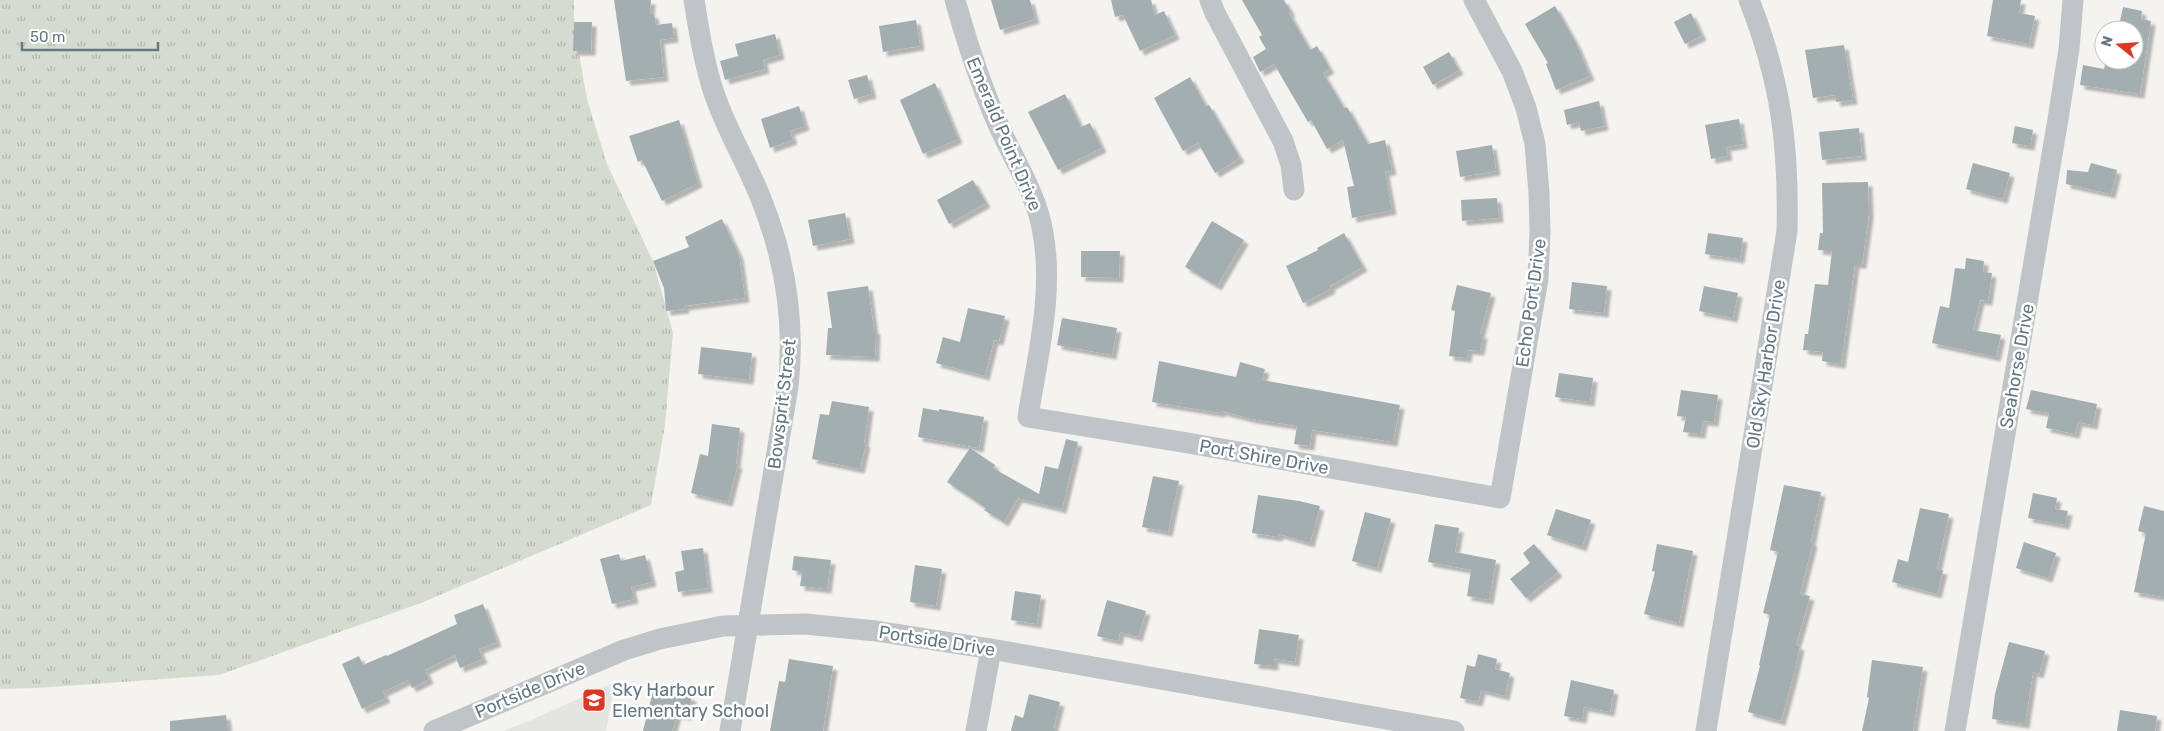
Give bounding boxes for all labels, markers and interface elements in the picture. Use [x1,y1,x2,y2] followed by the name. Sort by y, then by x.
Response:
[22,20,159,52] scale bar
[2094,20,2144,70] north arrow
[30,28,65,46] text: 50 m
[2097,34,2117,49] text: N
[962,54,1046,214] street label: Emerald Point Drive
[1511,237,1551,369] street label: Echo Port Drive
[1742,278,1790,450] street label: Old Sky Harbor Drive
[1995,302,2039,430] street label: Seahorse Drive
[763,338,801,470] street label: Bowsprit Street
[1198,435,1330,479] street label: Port Shire Drive
[877,621,997,661] street label: Portside Drive
[472,657,588,723] street label: Portside Drive
[612,679,769,722] place label: Sky Harbour Elementary School
[581,687,607,713] school or university icon: Sky Harbour Elementary School

